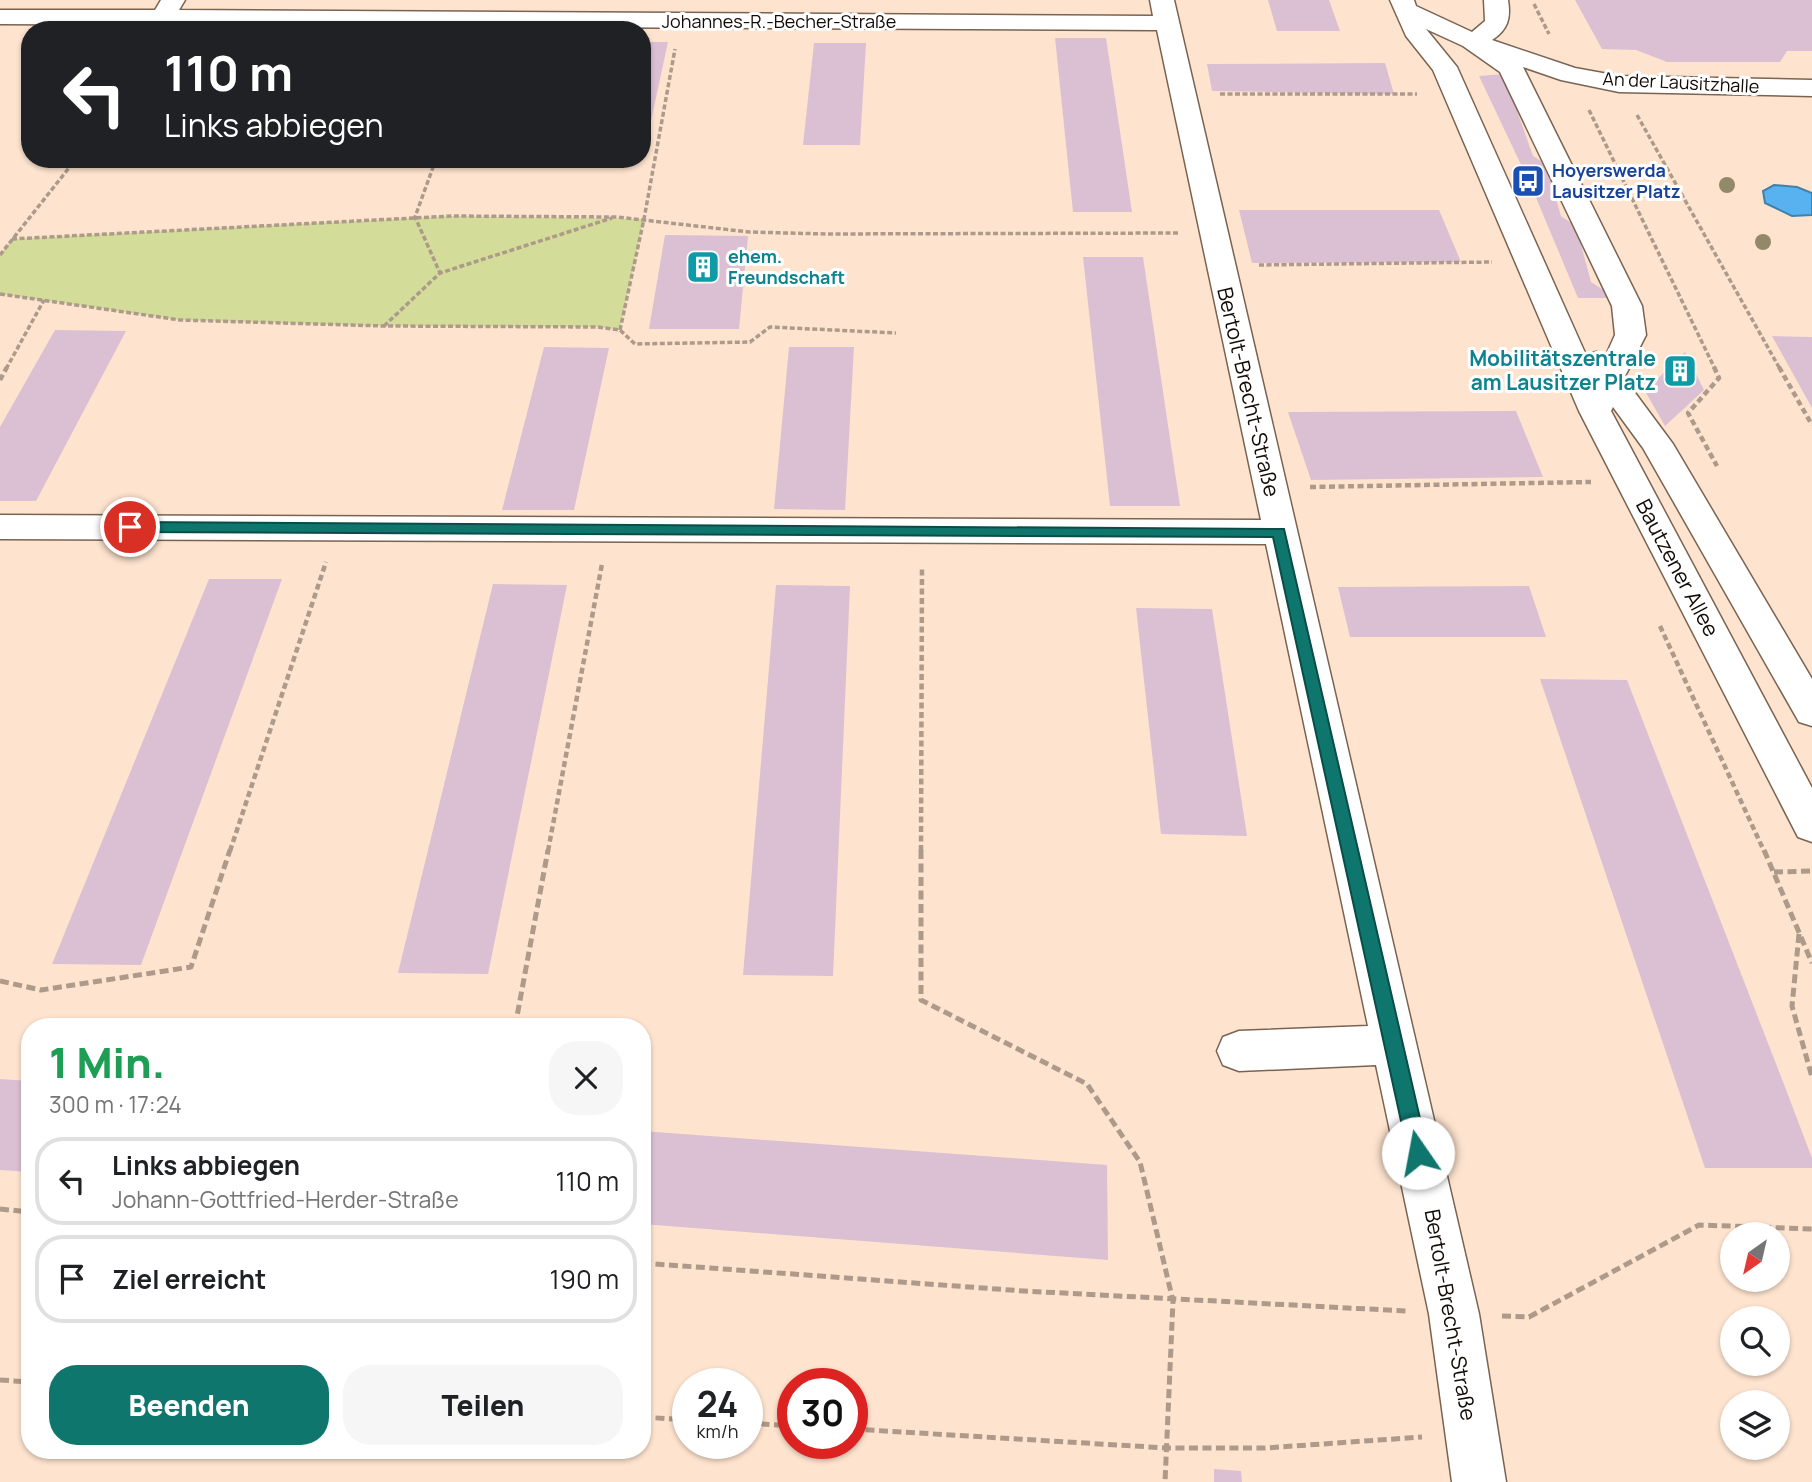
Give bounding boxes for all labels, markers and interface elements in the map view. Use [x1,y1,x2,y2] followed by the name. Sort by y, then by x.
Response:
[662,9,896,33] street label: Johannes-R.-Becher-Straße
[164,39,293,106] text: 110 m
[49,49,140,140] icon: left
[1602,66,1760,98] street label: An der Lausitzhalle
[164,103,384,147] text: Links abbiegen
[1552,158,1681,203] place label: Hoyerswerda Lausitzer Platz
[1509,162,1547,200] bus stop icon: Hoyerswerda Lausitzer Platz
[728,244,845,289] place label: ehem. Freundschaft
[684,248,722,286] building icon: ehem. Freundschaft
[1211,284,1287,499] street label: Bertolt-Brecht-Straße
[1469,344,1656,396] place label: Mobilitätszentrale am Lausitzer Platz
[1661,352,1699,390] building icon: Mobilitätszentrale am Lausitzer Platz
[1630,494,1726,641] street label: Bautzener Allee
[100,497,160,557] pin
[111,508,149,546] icon: arrive
[49,1033,165,1091] text: 1 Min.
[549,1041,623,1115] button: close
[49,1088,182,1120] text: 300 m · 17:24
[1381,1116,1455,1190] position arrow
[112,1147,300,1183] text: Links abbiegen
[53,1162,91,1200] icon: left
[556,1163,619,1199] text: 110 m
[112,1183,459,1215] text: Johann-Gottfried-Herder-Straße
[1419,1207,1483,1423] street label: Bertolt-Brecht-Straße
[1720,1222,1790,1292] north arrow
[1720,1222,1790,1460] map controls
[53,1260,91,1298] icon: arrive
[112,1261,266,1297] text: Ziel erreicht
[550,1261,619,1297] text: 190 m
[1720,1306,1790,1376] button: search
[49,1365,329,1445] button: Beenden
[343,1365,623,1445] button: Teilen
[777,1368,868,1459] speed limit sign: 30
[697,1380,738,1428] text: 24
[1720,1390,1790,1460] button: layers
[697,1419,738,1443] text: km/h

